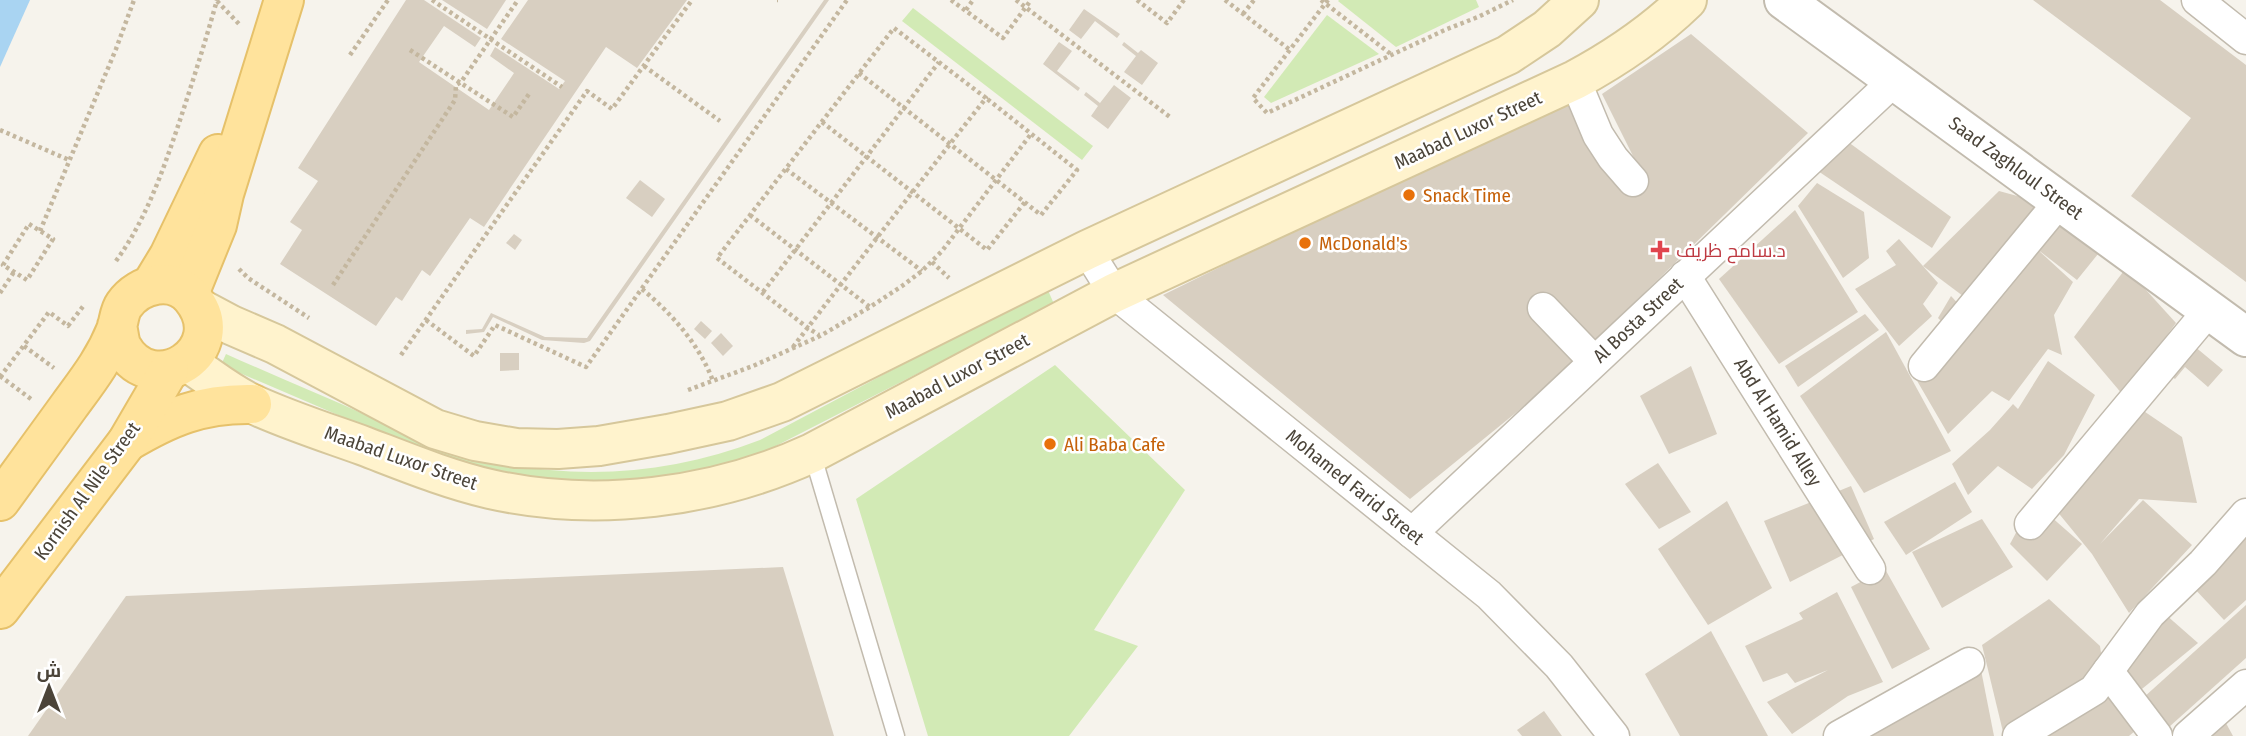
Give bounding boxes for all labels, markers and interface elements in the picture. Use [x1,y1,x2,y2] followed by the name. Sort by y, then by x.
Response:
[1391,85,1546,174] street label: Maabad Luxor Street
[1944,112,2088,225] street label: Saad Zaghloul Street
[1423,184,1511,207] place label: Snack Time
[1401,187,1417,203] marker: Snack Time
[1319,232,1408,255] place label: McDonald's
[1297,235,1313,251] marker: McDonald's
[1676,239,1786,264] place label: د.سامح ظريف
[1650,240,1670,260] marker: د.سامح ظريف
[1588,272,1688,367] street label: Al Bosta Street
[881,328,1034,424] street label: Maabad Luxor Street
[1729,354,1827,491] street label: Abd Al Hamid Alley
[29,417,145,565] street label: Kornish Al Nile Street
[322,421,481,495] street label: Maabad Luxor Street
[1281,424,1429,550] street label: Mohamed Farid Street
[1064,433,1165,456] place label: Ali Baba Cafe
[1042,436,1058,452] marker: Ali Baba Cafe
[14,652,84,722] north arrow
[37,659,61,682] text: ش

